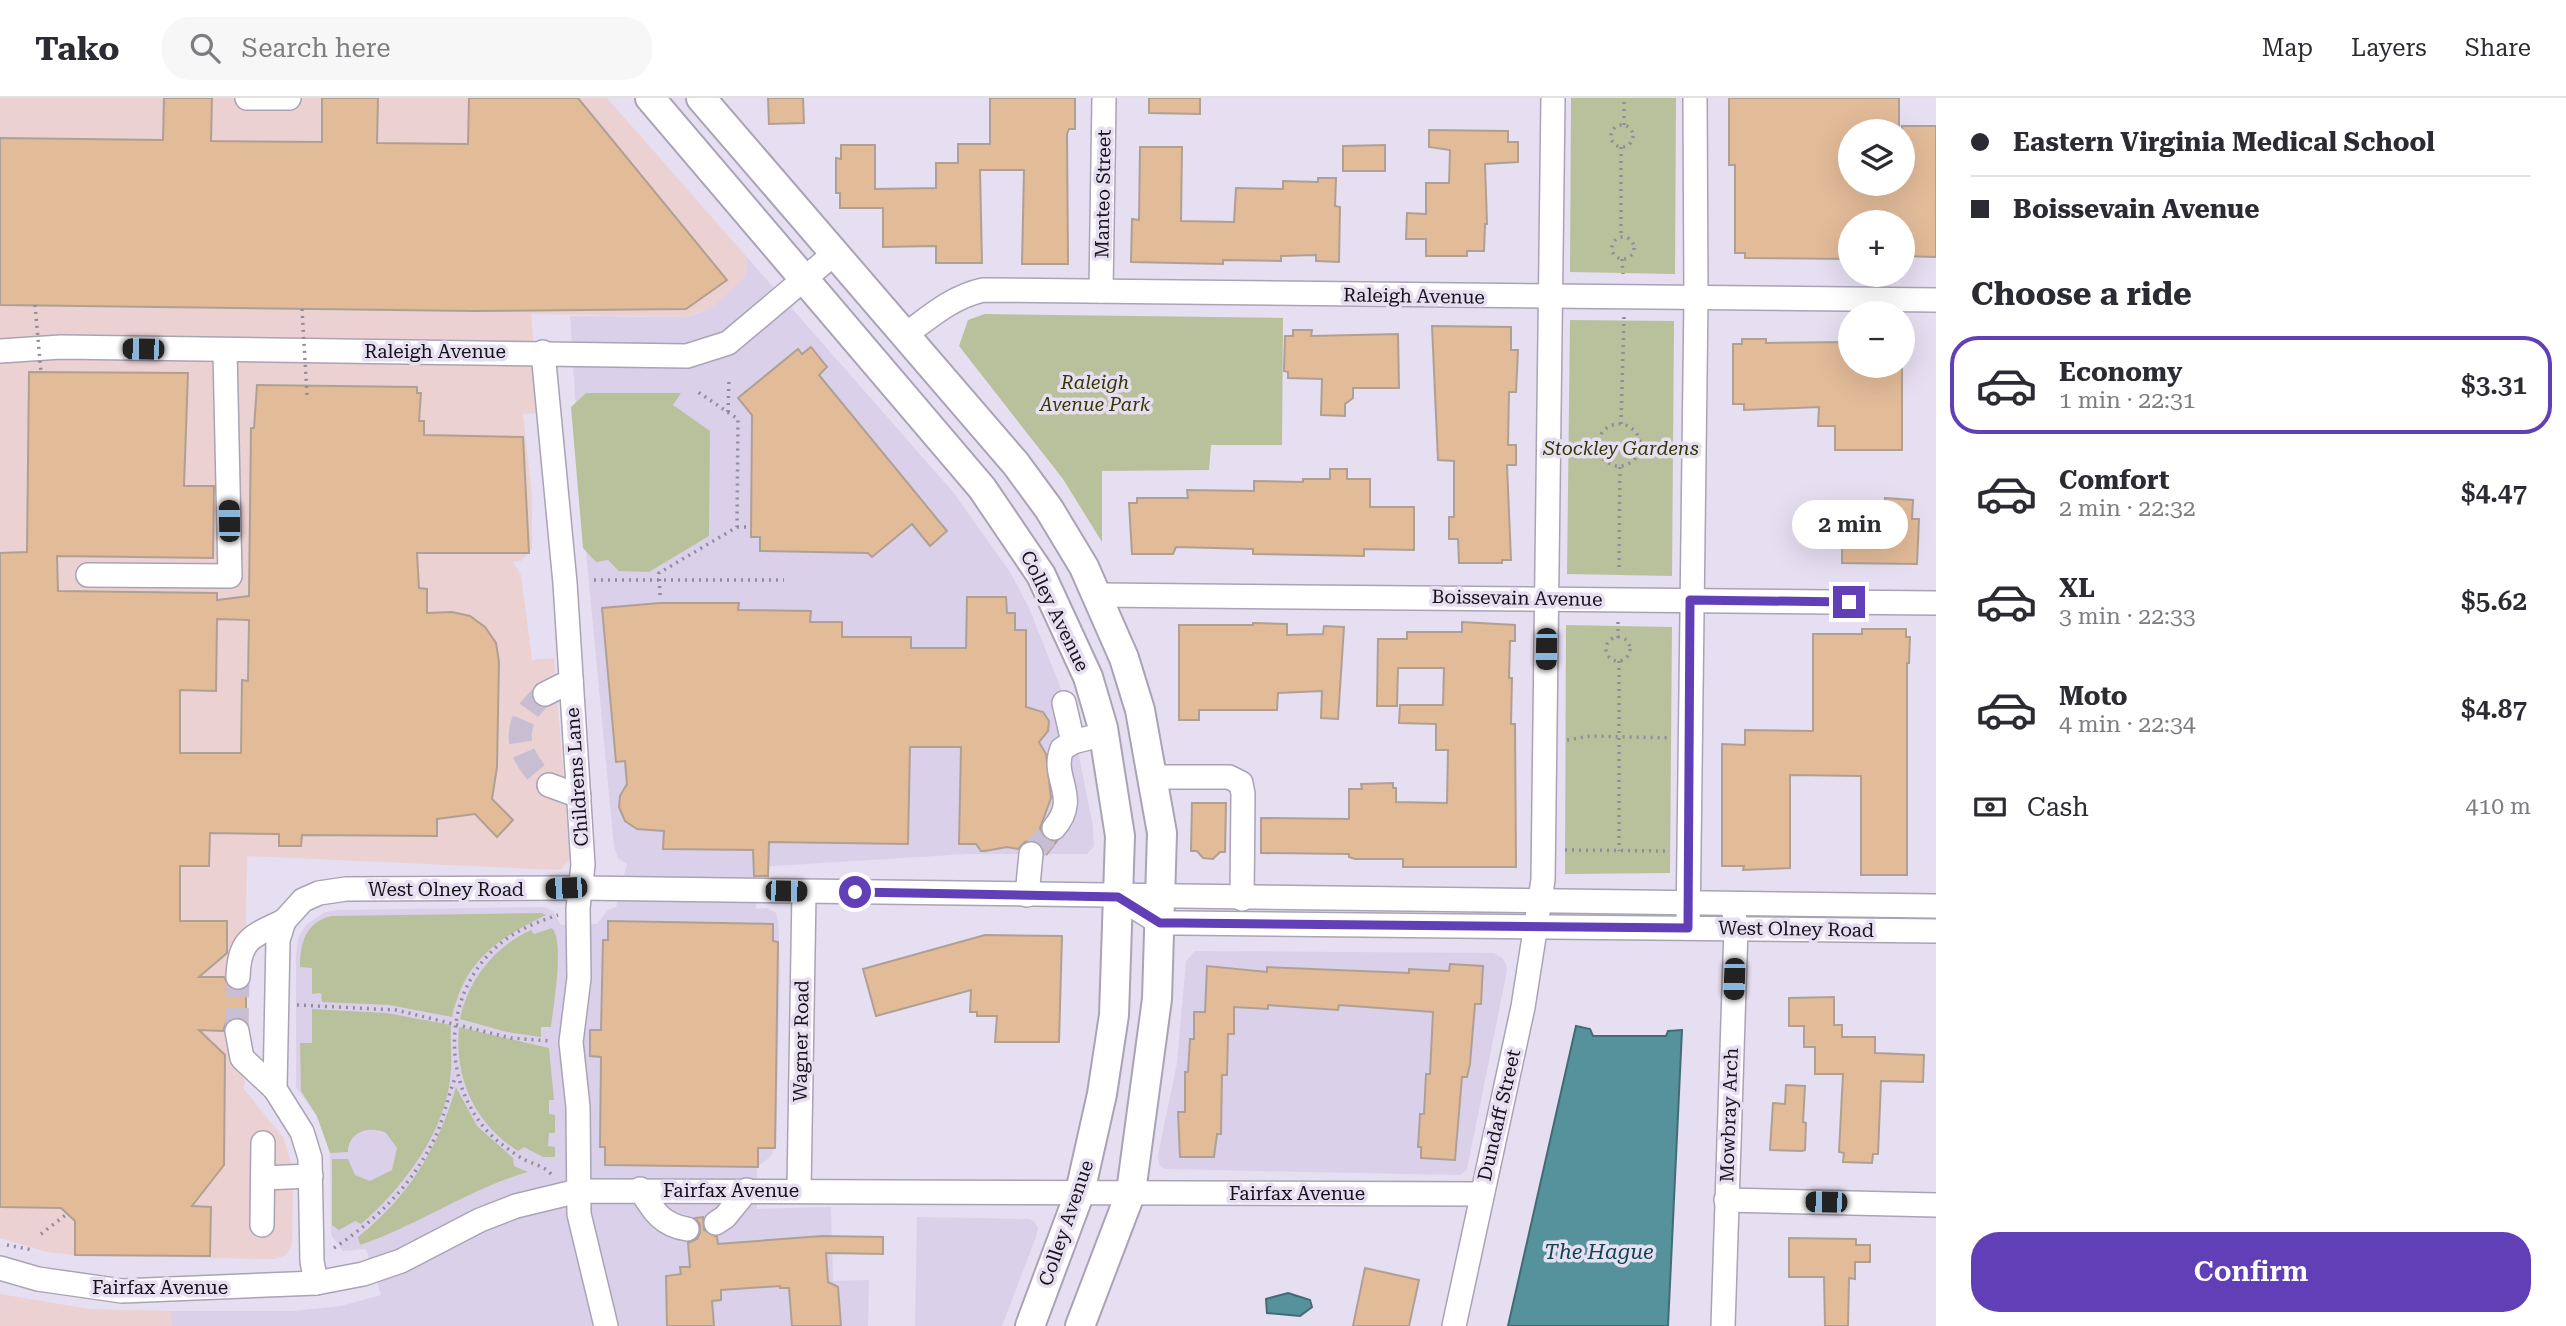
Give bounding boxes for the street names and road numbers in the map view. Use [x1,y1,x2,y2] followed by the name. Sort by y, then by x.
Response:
[1090,129,1116,259] street label: Manteo Street
[1343,283,1485,309] street label: Raleigh Avenue
[364,340,506,363] street label: Raleigh Avenue
[1016,547,1094,675] street label: Colley Avenue
[1431,585,1603,611] street label: Boissevain Avenue
[561,707,593,847] street label: Childrens Lane
[368,878,524,901] street label: West Olney Road
[1718,916,1874,942] street label: West Olney Road
[788,980,814,1102] street label: Wagner Road
[1473,1047,1525,1183] street label: Dundaff Street
[1715,1047,1743,1183] street label: Mowbray Arch
[1034,1157,1098,1289] street label: Colley Avenue
[663,1179,799,1202] street label: Fairfax Avenue
[1229,1182,1365,1205] street label: Fairfax Avenue
[92,1276,228,1299] street label: Fairfax Avenue

